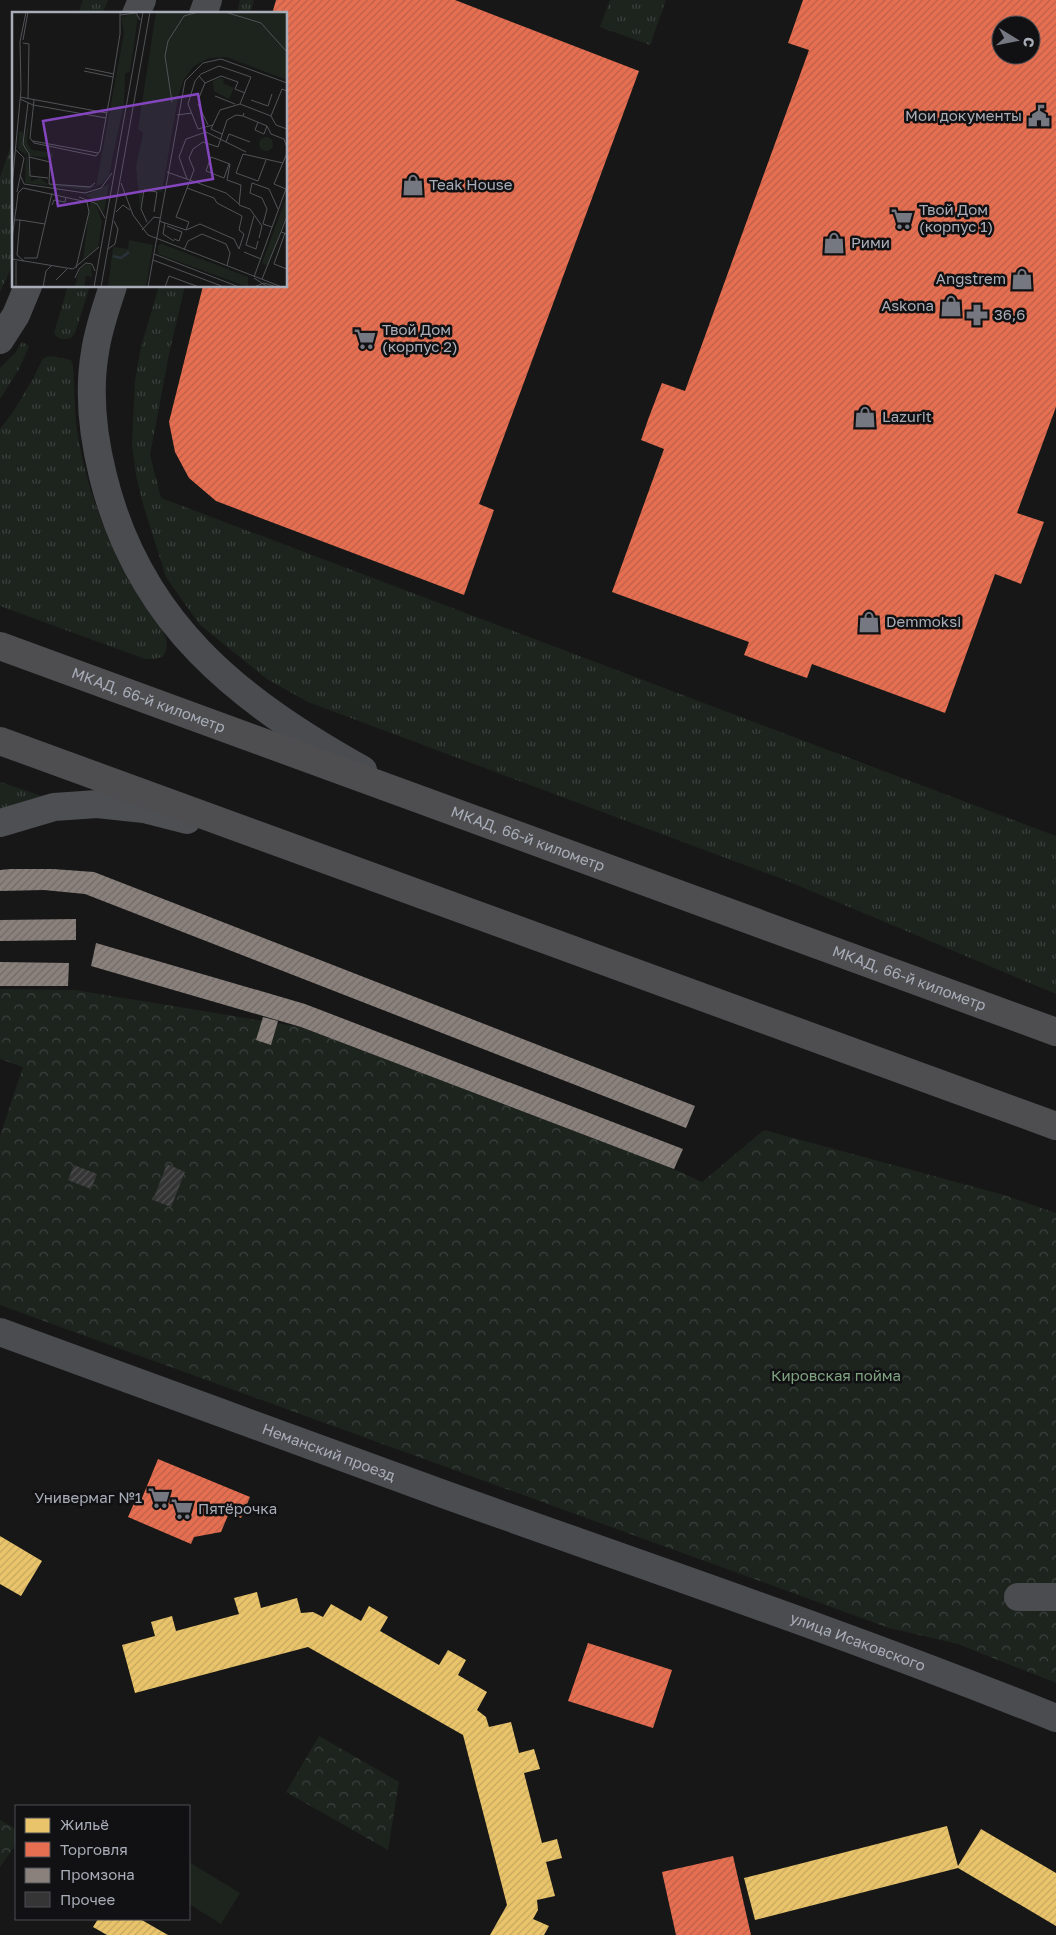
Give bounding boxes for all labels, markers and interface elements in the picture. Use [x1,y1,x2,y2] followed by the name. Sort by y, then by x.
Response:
[12,12,288,288] inset map
[991,15,1041,65] north arrow
[1020,36,1039,49] text: С
[1026,103,1052,129] public building icon: Мои документы
[905,106,1022,124] place label: Мои документы
[400,172,426,198] shop icon: Teak House
[429,175,513,193] place label: Teak House
[919,200,993,235] place label: Твой Дом (корпус 1)
[889,206,915,232] supermarket icon: Твой Дом (корпус 1)
[821,230,847,256] shop icon: Рими
[851,233,890,251] place label: Рими
[1009,266,1035,292] shop icon: Angstrem
[936,269,1006,287] place label: Angstrem
[938,293,964,319] shop icon: Askona
[881,296,934,314] place label: Askona
[964,302,990,328] pharmacy icon: 36,6
[994,305,1025,323] place label: 36,6
[382,320,458,355] place label: Твой Дом (корпус 2)
[352,326,378,352] supermarket icon: Твой Дом (корпус 2)
[852,404,878,430] shop icon: Lazurit
[882,407,932,425] place label: Lazurit
[856,609,882,635] shop icon: Demmoksi
[886,612,961,630] place label: Demmoksi
[69,663,228,736] street label: МКАД, 66-й километр
[449,802,608,874] street label: МКАД, 66-й километр
[830,941,989,1014] street label: МКАД, 66-й километр
[771,1366,901,1384] park label: Кировская пойма
[260,1419,398,1484] street label: Неманский проезд
[146,1485,172,1511] supermarket icon: Универмаг №1
[34,1488,142,1506] place label: Универмаг №1
[169,1496,195,1522] supermarket icon: Пятёрочка
[198,1499,277,1517] place label: Пятёрочка
[788,1608,928,1674] street label: улица Исаковского
[15,1805,190,1920] legend
[60,1815,109,1833] text: Жильё
[60,1840,128,1858] text: Торговля
[60,1865,135,1883] text: Промзона
[60,1890,116,1908] text: Прочее

